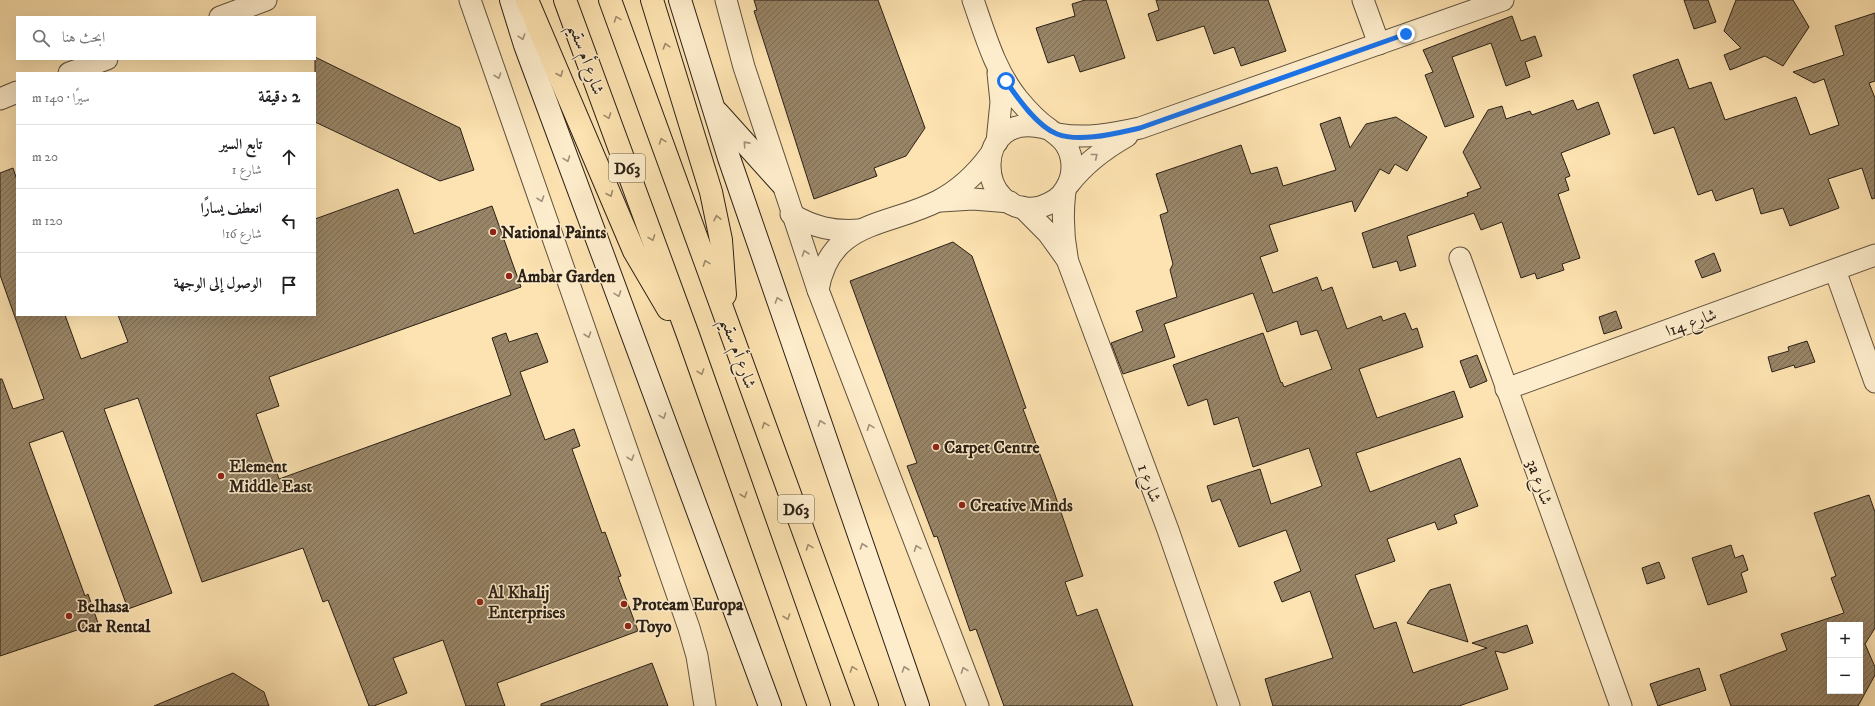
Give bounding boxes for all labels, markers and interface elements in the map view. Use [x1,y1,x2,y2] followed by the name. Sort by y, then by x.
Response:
[16,16,316,60] search box
[613,16,621,23] one-way arrow
[558,20,611,100] street label: شارع أم سقيم
[1397,25,1415,43] route end
[30,27,52,49] icon: search
[62,28,105,47] text: ابحث هنا
[517,34,526,41] one-way arrow
[662,43,671,50] one-way arrow
[555,71,563,78] one-way arrow
[493,72,502,79] one-way arrow
[997,72,1015,90] route start
[258,86,300,108] text: 2 دقيقة
[32,90,90,106] text: سيرًا · 140 m
[603,112,611,119] one-way arrow
[220,135,262,154] text: تابع السير
[658,138,666,145] one-way arrow
[743,141,750,149] one-way arrow
[278,146,300,168] icon: ahead
[32,149,58,165] text: 20 m
[609,154,645,182] road number: D63
[1091,154,1098,161] one-way arrow
[563,156,571,163] one-way arrow
[232,162,262,178] text: شارع 1
[605,190,613,198] one-way arrow
[536,195,544,202] one-way arrow
[201,199,262,218] text: انعطف يسارًا
[278,210,300,232] icon: left
[32,213,63,229] text: 120 m
[713,215,721,221] one-way arrow
[501,222,606,244] place label: National Paints
[222,226,262,242] text: شارع 16ا
[488,227,498,237] marker: National Paints
[648,234,656,241] one-way arrow
[801,250,809,257] one-way arrow
[703,260,711,267] one-way arrow
[516,266,616,288] place label: Ambar Garden
[504,271,514,281] marker: Ambar Garden
[173,274,262,293] text: الوصول إلى الوجهة
[278,274,300,296] icon: arrive
[613,291,621,298] one-way arrow
[774,297,783,304] one-way arrow
[1663,304,1721,344] street label: شارع 14ا
[710,314,763,394] street label: شارع أم سقيم
[583,331,592,338] one-way arrow
[696,369,704,376] one-way arrow
[659,412,667,419] one-way arrow
[817,420,826,427] one-way arrow
[762,421,770,428] one-way arrow
[867,423,875,430] one-way arrow
[944,437,1039,459] place label: Carpet Centre
[931,442,941,452] marker: Carpet Centre
[626,454,634,461] one-way arrow
[229,456,313,498] place label: Element Middle East
[1519,457,1557,509] street label: 3a شارع
[1130,461,1166,506] street label: شارع 1
[216,471,226,481] marker: Element Middle East
[739,491,748,498] one-way arrow
[778,495,814,523] road number: D63
[970,495,1073,517] place label: Creative Minds
[957,500,967,510] marker: Creative Minds
[860,543,868,550] one-way arrow
[806,544,814,551] one-way arrow
[913,545,921,552] one-way arrow
[487,582,566,624] place label: Al Khalij Enterprises
[632,594,744,616] place label: Proteam Europa
[77,596,151,638] place label: Belhasa Car Rental
[475,597,485,607] marker: Al Khalij Enterprises
[619,599,629,609] marker: Proteam Europa
[64,611,74,621] marker: Belhasa Car Rental
[783,614,791,621] one-way arrow
[635,616,672,638] place label: Toyo
[623,621,633,631] marker: Toyo
[1827,622,1863,694] map controls
[1827,622,1863,658] button: +
[1827,658,1863,694] button: −
[850,666,858,673] one-way arrow
[901,666,910,673] one-way arrow
[960,666,968,673] one-way arrow

